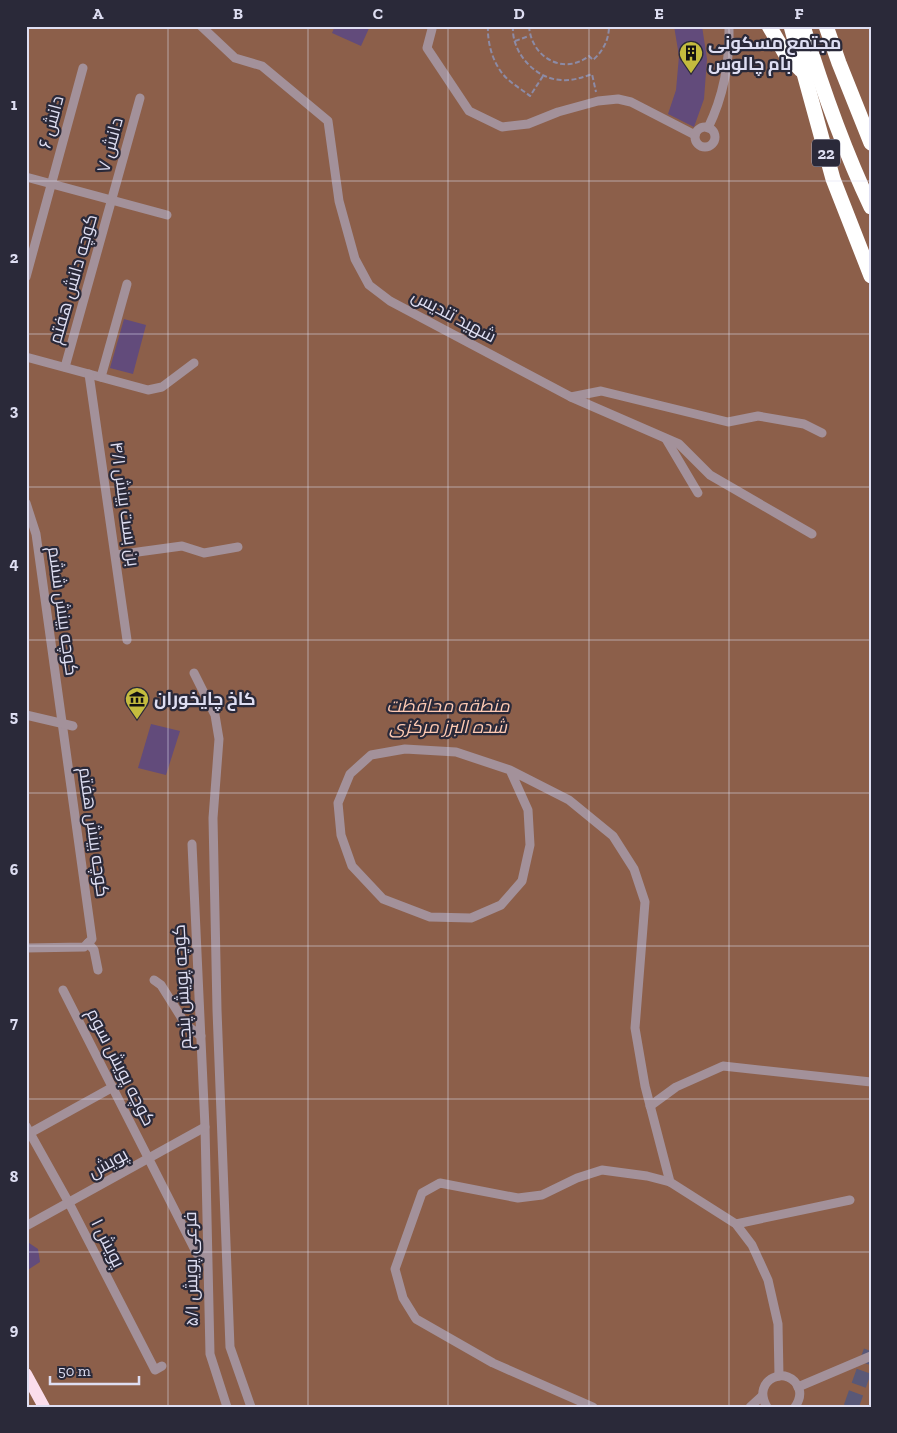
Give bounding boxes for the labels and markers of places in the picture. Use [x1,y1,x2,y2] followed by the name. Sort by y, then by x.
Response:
[708,32,842,76] place label: مجتمع مسکونی بام چالوس
[678,40,704,74] building icon: مجتمع مسکونی بام چالوس
[124,686,150,720] museum icon: کاخ چایخوران
[154,688,256,711] place label: کاخ چایخوران

